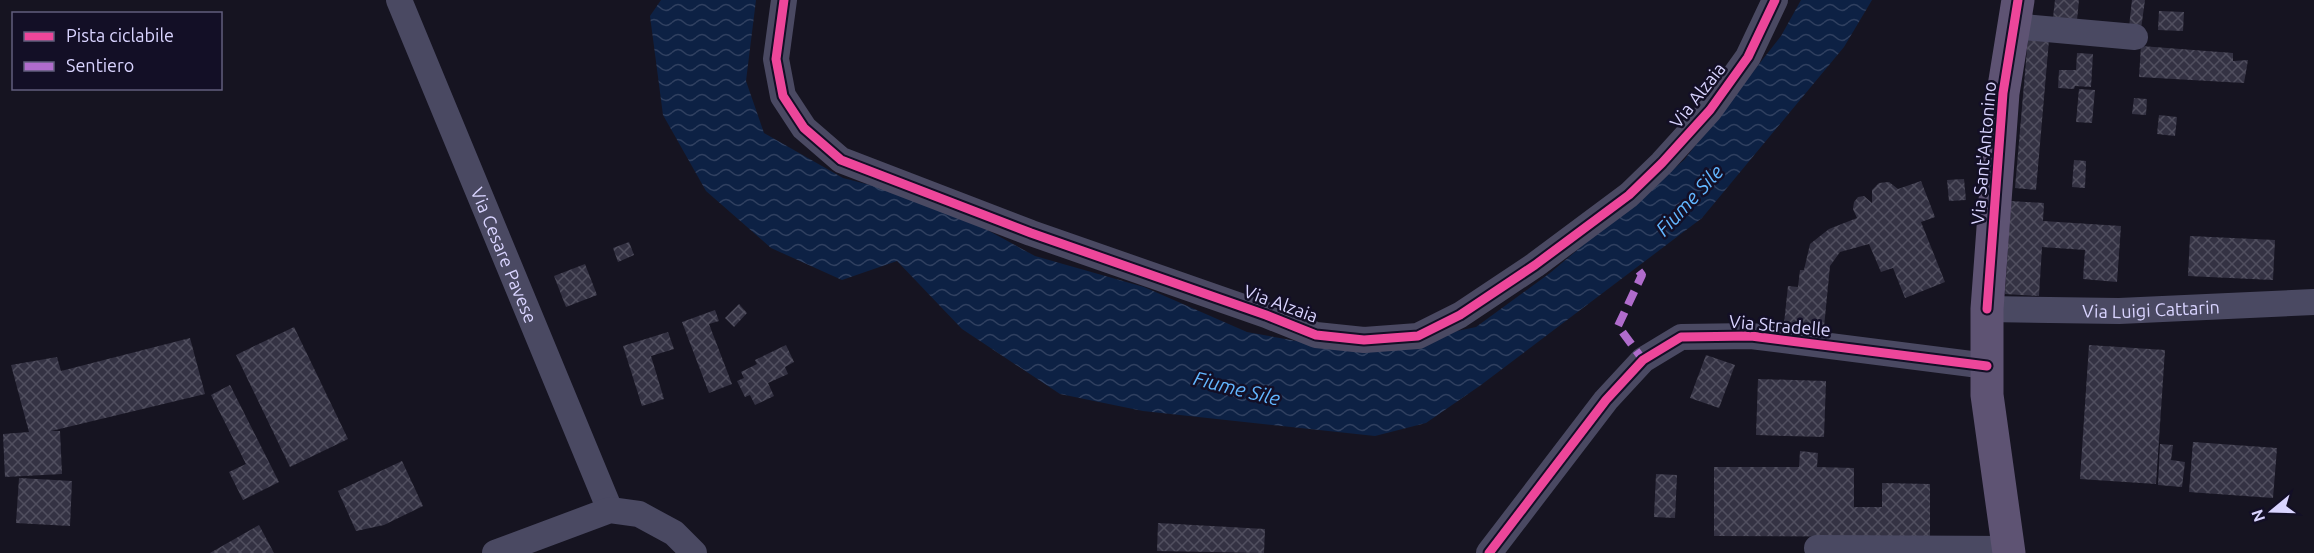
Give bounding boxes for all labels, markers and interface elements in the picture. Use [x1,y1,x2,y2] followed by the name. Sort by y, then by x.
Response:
[12,12,222,90] legend
[66,25,174,45] text: Pista ciclabile
[66,55,134,75] text: Sentiero
[1665,58,1729,132] street label: Via Alzaia
[1967,80,1999,226] street label: Via Sant'Antonino
[1650,160,1728,240] water label: Fiume Sile
[468,184,541,326] street label: Via Cesare Pavese
[1241,280,1321,326] street label: Via Alzaia
[2082,296,2220,321] street label: Via Luigi Cattarin
[1728,311,1832,339] street label: Via Stradelle
[1191,366,1283,410] water label: Fiume Sile
[2242,481,2302,541] north arrow
[2247,507,2268,524] text: N

